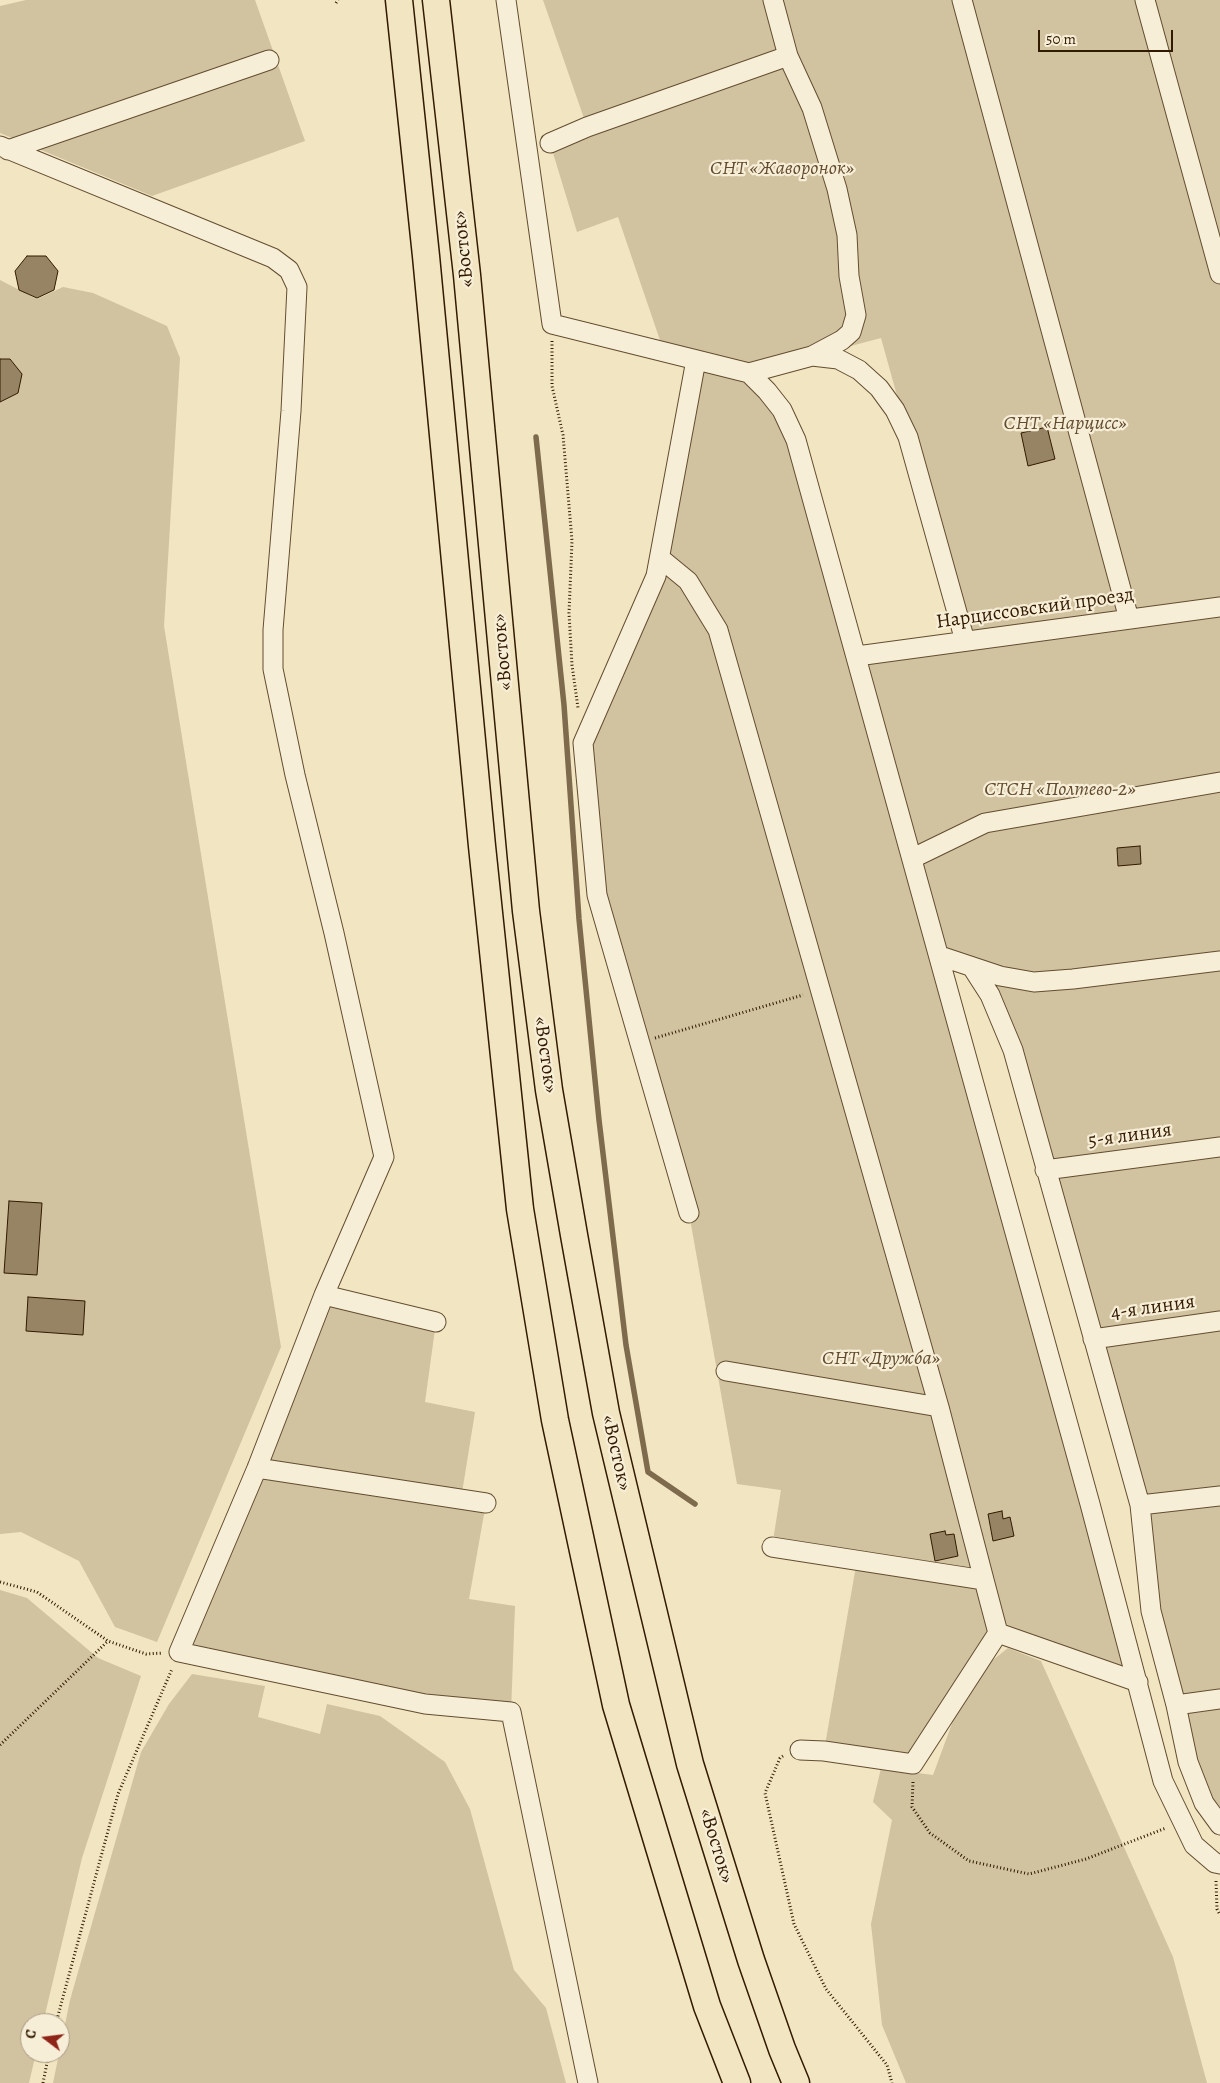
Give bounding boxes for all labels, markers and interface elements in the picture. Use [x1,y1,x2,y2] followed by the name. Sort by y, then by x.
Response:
[1040,20,1175,52] scale bar
[1046,29,1076,49] text: 50 m
[710,157,854,181] park label: СНТ «Жаворонок»
[448,209,480,289] street label: «Восток»
[1003,412,1127,436] park label: СНТ «Нарцисс»
[935,583,1135,635] street label: Нарциссовский проезд
[488,613,518,691] street label: «Восток»
[984,778,1136,802] park label: СТСН «Полтево-2»
[528,1015,562,1095] street label: «Восток»
[1087,1118,1173,1154] street label: 5-я линия
[1109,1290,1197,1326] street label: 4-я линия
[822,1347,940,1371] park label: СНТ «Дружба»
[596,1413,636,1493] street label: «Восток»
[693,1806,739,1886] street label: «Восток»
[20,2013,70,2063] north arrow
[21,2028,41,2041] text: С

